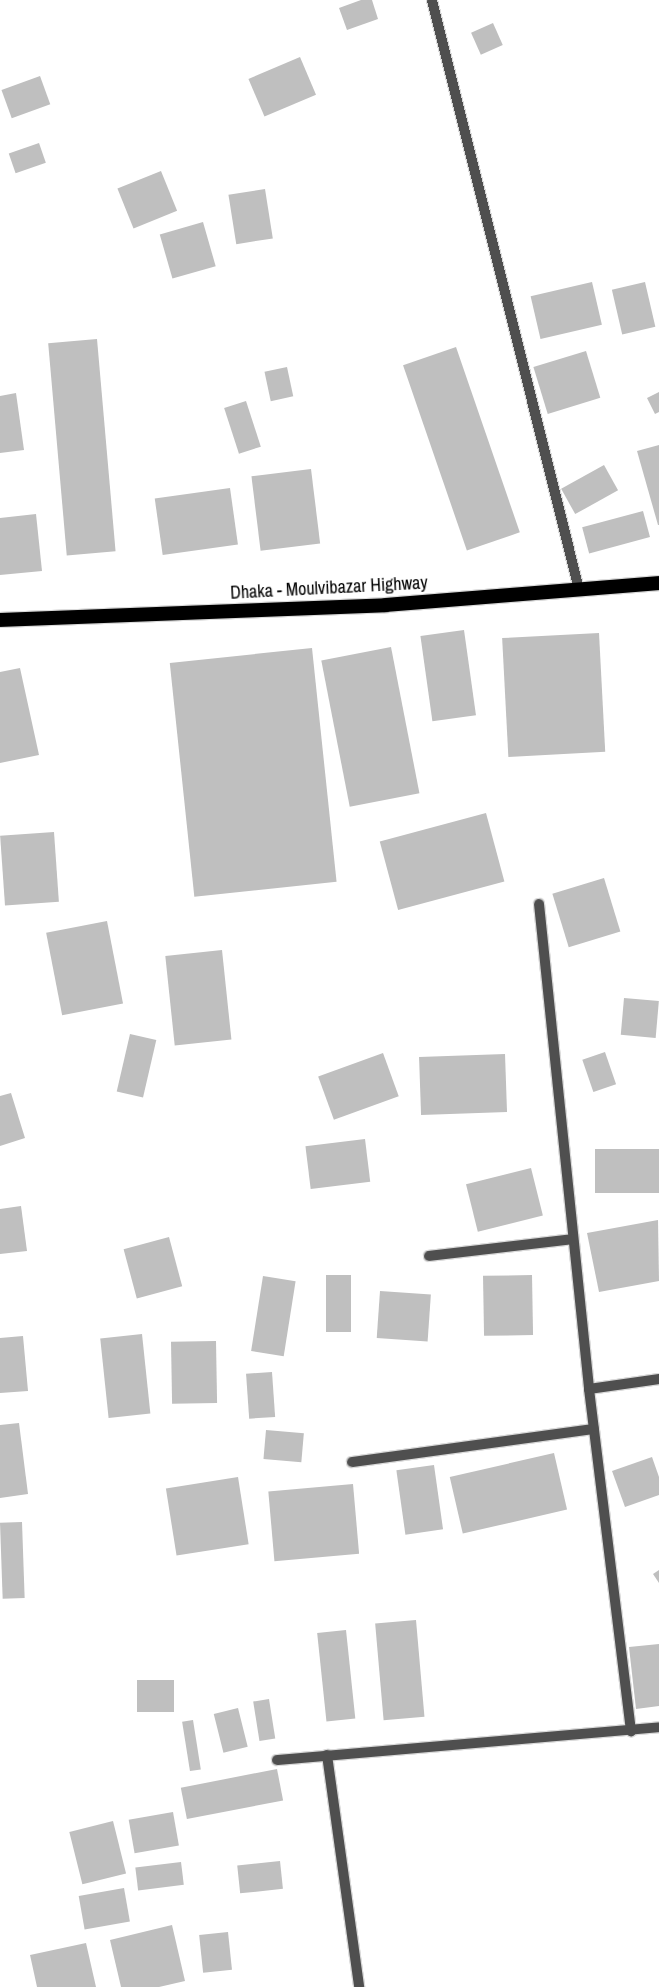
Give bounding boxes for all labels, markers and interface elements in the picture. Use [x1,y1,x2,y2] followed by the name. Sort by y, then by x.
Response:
[230,572,428,604] street label: Dhaka - Moulvibazar Highway

